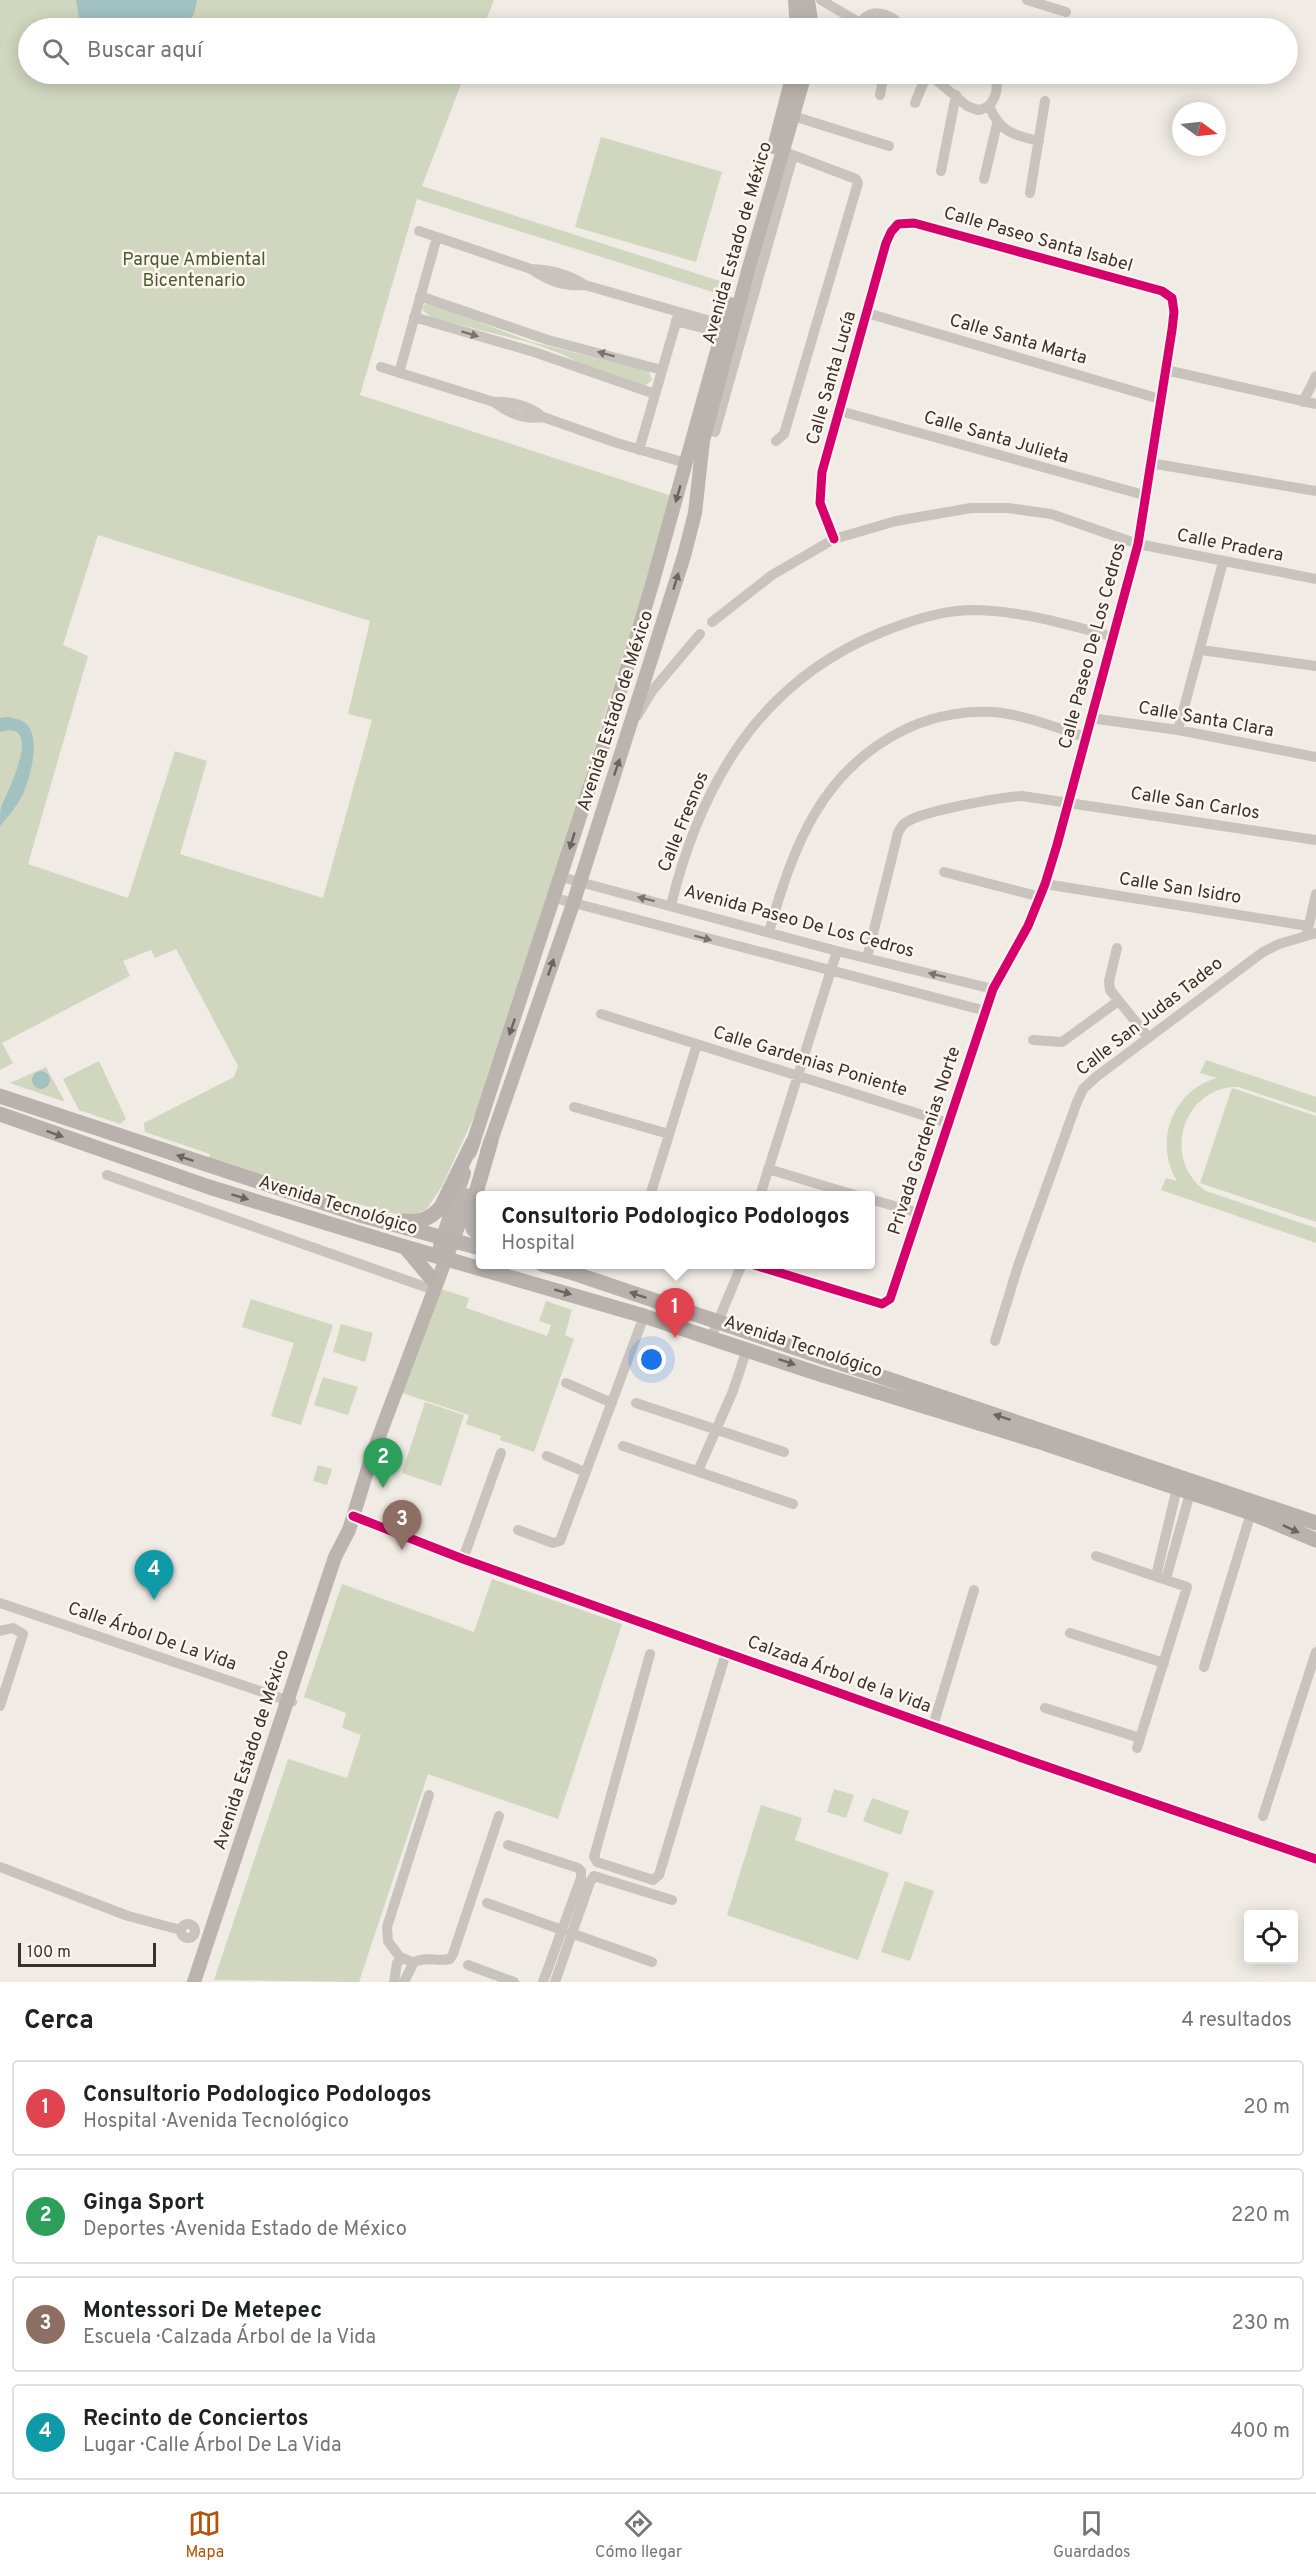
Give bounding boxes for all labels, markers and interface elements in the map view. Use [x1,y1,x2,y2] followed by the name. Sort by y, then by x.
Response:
[18,18,1298,84] search box
[39,35,72,68] icon: search
[87,38,203,65] text: Buscar aquí
[1172,102,1226,156] north arrow
[698,139,778,347] street label: Avenida Estado de México
[941,202,1135,278] street label: Calle Paseo Santa Isabel
[122,249,266,293] park label: Parque Ambiental Bicentenario
[802,308,862,448] street label: Calle Santa Lucía
[947,309,1089,371] street label: Calle Santa Marta
[461,330,479,339] one-way arrow
[597,349,615,359] one-way arrow
[921,406,1071,470] street label: Calle Santa Julieta
[673,485,682,503] one-way arrow
[1175,524,1285,568] street label: Calle Pradera
[1054,540,1132,752] street label: Calle Paseo De Los Cedros
[672,572,681,590] one-way arrow
[573,608,659,814] street label: Avenida Estado de México
[1136,697,1276,743] street label: Calle Santa Clara
[612,758,622,776] one-way arrow
[653,768,715,876] street label: Calle Fresnos
[1129,782,1261,826] street label: Calle San Carlos
[567,832,576,850] one-way arrow
[1117,868,1243,910] street label: Calle San Isidro
[681,880,917,964] street label: Avenida Paseo De Los Cedros
[637,894,655,903] one-way arrow
[694,934,712,943] one-way arrow
[1072,953,1228,1081] street label: Calle San Judas Tadeo
[547,958,557,976] one-way arrow
[927,969,946,979] one-way arrow
[507,1018,517,1036] one-way arrow
[710,1021,910,1103] street label: Calle Gardenias Poniente
[884,1044,966,1238] street label: Privada Gardenias Norte
[46,1129,64,1139] one-way arrow
[176,1152,194,1162] one-way arrow
[256,1171,420,1241] street label: Avenida Tecnológico
[476,1191,875,1269] popup
[231,1193,249,1202] one-way arrow
[501,1204,850,1231] text: Consultorio Podologico Podologos
[501,1231,575,1257] text: Hospital
[553,1288,572,1298] one-way arrow
[656,1288,694,1338] pin: 1
[629,1289,647,1299] one-way arrow
[721,1311,885,1383] street label: Avenida Tecnológico
[637,1345,666,1374] your location
[778,1358,796,1368] one-way arrow
[993,1412,1011,1421] one-way arrow
[364,1438,403,1488] pin: 2
[382,1500,422,1550] pin: 3
[1283,1524,1301,1534] one-way arrow
[134,1550,174,1600] pin: 4
[64,1595,240,1677] street label: Calle Árbol De La Vida
[744,1629,935,1719] street label: Calzada Árbol de la Vida
[209,1647,295,1853] street label: Avenida Estado de México
[1244,1910,1298,1964] map controls
[1244,1910,1298,1964] button: locate
[18,1940,156,1968] scale bar
[27,1943,71,1963] text: 100 m
[24,2005,94,2038] text: Cerca
[1182,2008,1292,2034] text: 4 resultados
[83,2082,432,2109] text: Consultorio Podologico Podologos
[42,2095,50,2121] text: 1
[1243,2095,1290,2121] text: 20 m
[83,2109,349,2135] text: Hospital · Avenida Tecnológico
[83,2190,204,2217] text: Ginga Sport
[39,2203,52,2229] text: 2
[1231,2203,1290,2229] text: 220 m
[83,2217,407,2243] text: Deportes · Avenida Estado de México
[83,2298,322,2325] text: Montessori De Metepec
[40,2311,52,2337] text: 3
[1231,2311,1290,2337] text: 230 m
[83,2325,376,2351] text: Escuela · Calzada Árbol de la Vida
[83,2406,309,2433] text: Recinto de Conciertos
[39,2419,52,2445] text: 4
[1230,2419,1290,2445] text: 400 m
[83,2433,342,2459] text: Lugar · Calle Árbol De La Vida
[185,2507,224,2563] tab: Mapa
[595,2507,682,2563] tab: Cómo llegar
[1053,2507,1131,2563] tab: Guardados

